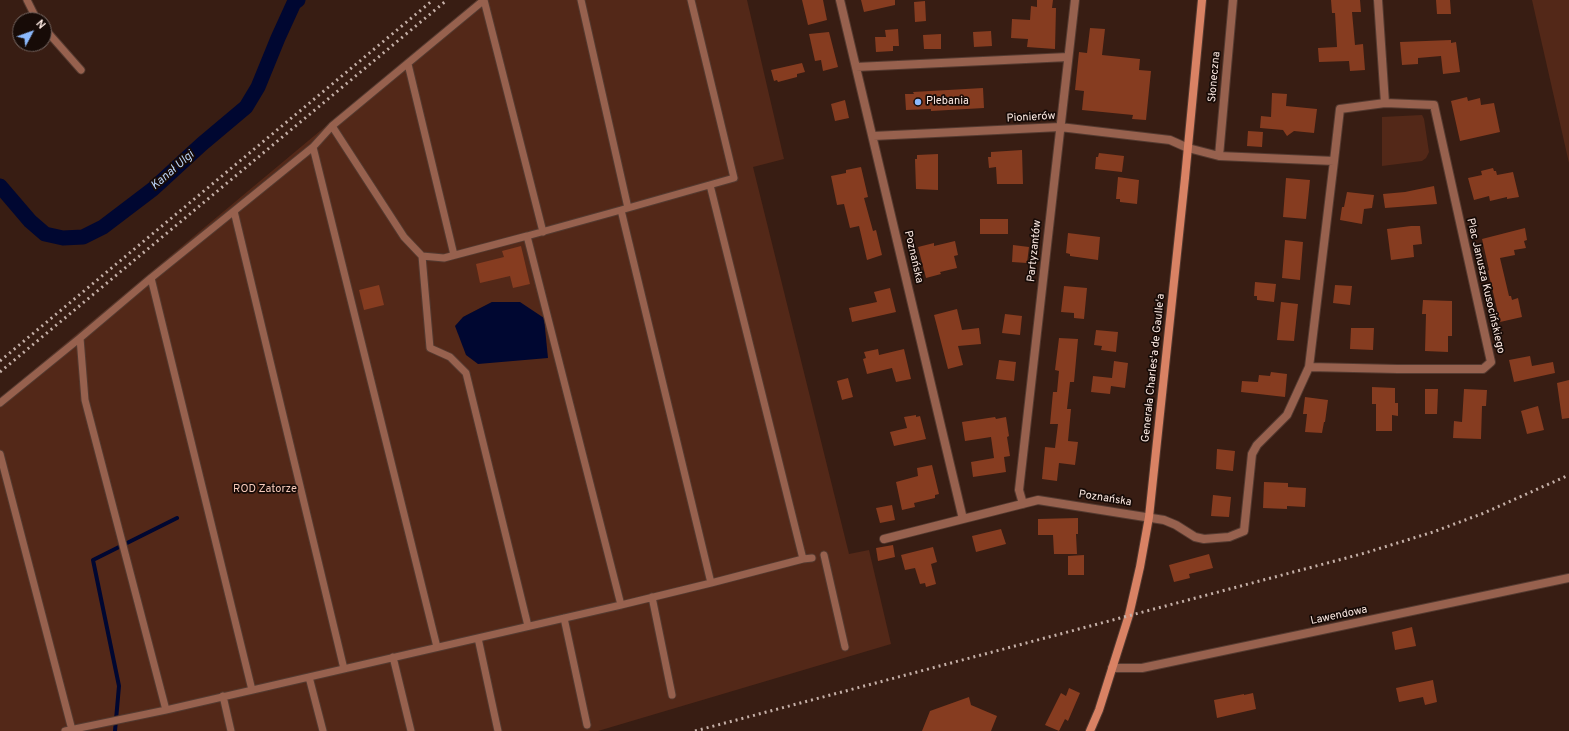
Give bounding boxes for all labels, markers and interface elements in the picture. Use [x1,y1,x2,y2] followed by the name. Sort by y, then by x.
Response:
[12,12,52,52] north arrow
[32,17,48,32] text: N
[1206,51,1224,103] street label: Słoneczna
[926,95,969,109] place label: Plebania
[913,97,923,107] marker: Plebania
[1006,110,1056,126] street label: Pionierów
[148,148,198,194] water label: Kanał Ulgi
[1463,217,1507,355] street label: Plac Janusza Kusocińskiego
[1025,219,1045,283] street label: Partyzantów
[901,229,925,285] street label: Poznańska
[1140,293,1168,443] street label: Generała Charles'a de Gaulle'a
[233,483,297,497] park label: ROD Zatorze
[1078,488,1132,510] street label: Poznańska
[1309,604,1369,628] street label: Lawendowa

